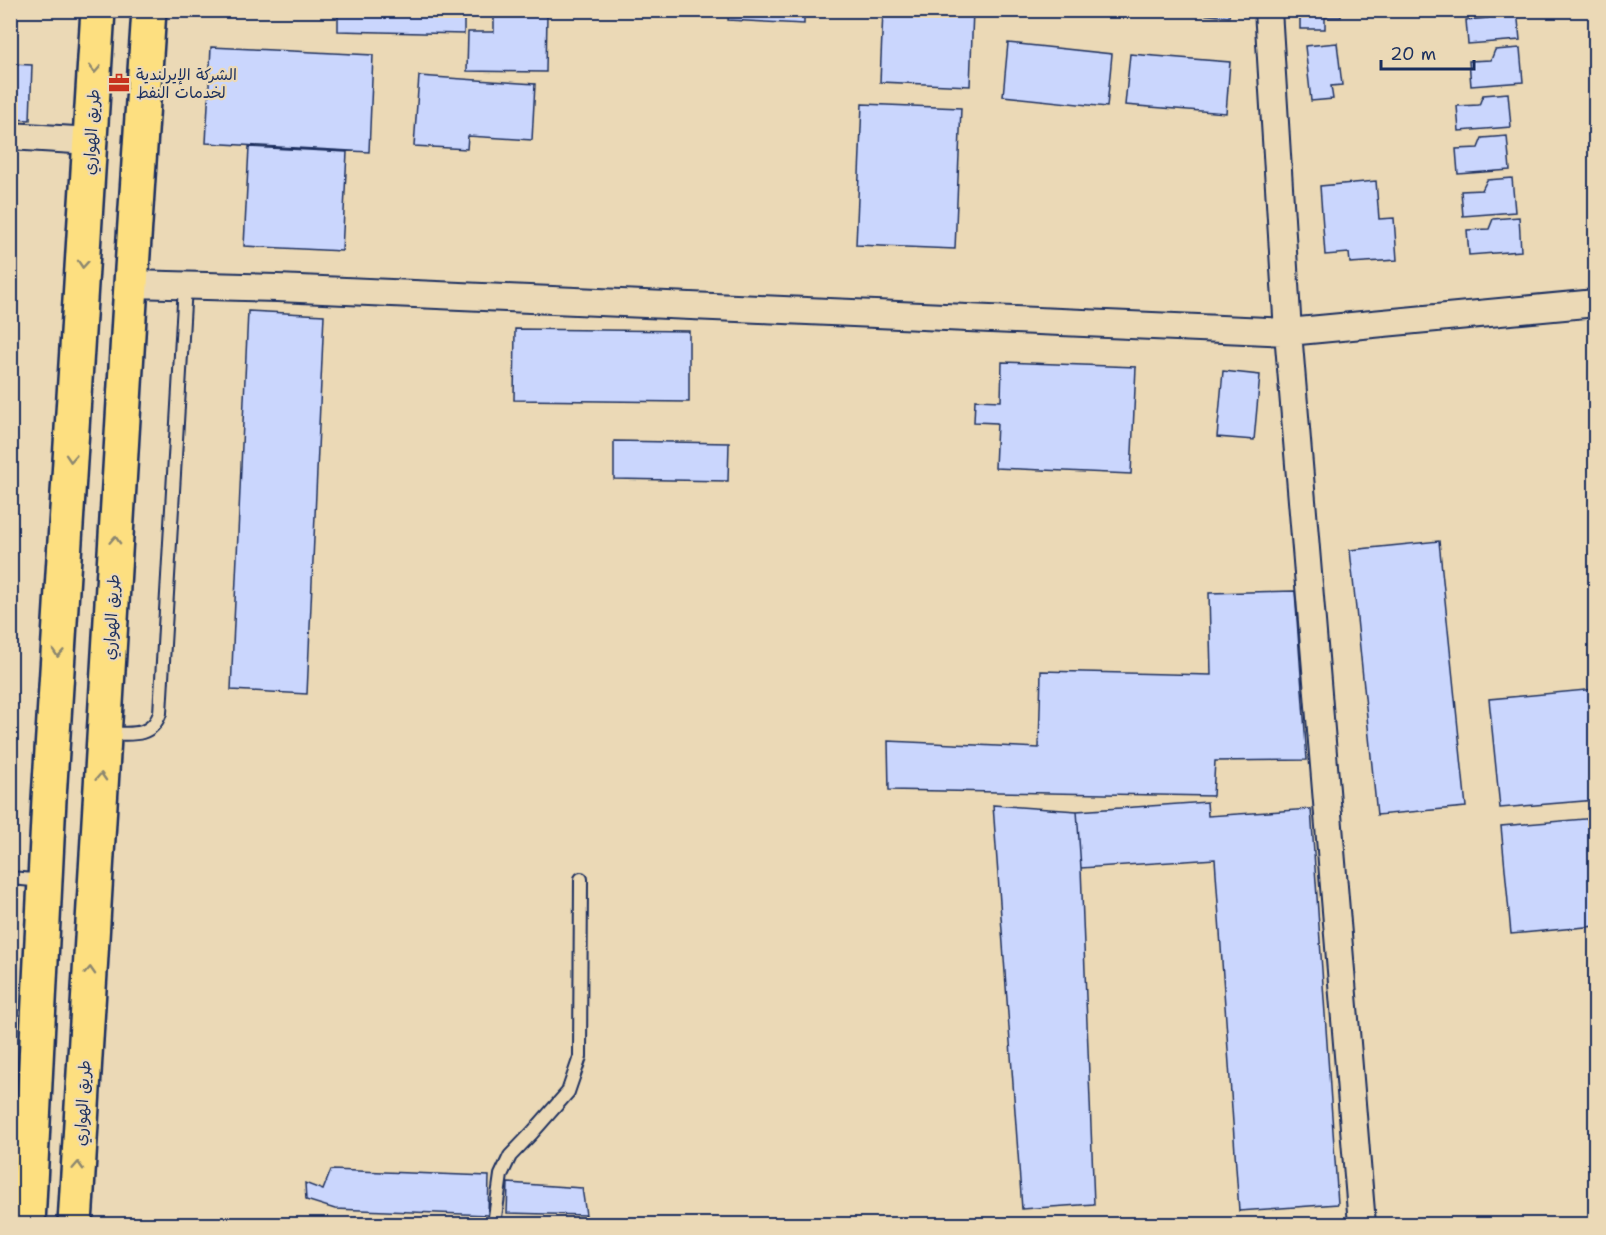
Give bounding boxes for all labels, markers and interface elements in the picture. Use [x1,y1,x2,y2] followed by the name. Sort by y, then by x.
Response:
[1381,33,1474,71] scale bar
[1390,42,1436,66] text: 20 m
[89,64,102,73] one-way arrow
[136,64,237,103] place label: الشركة الإيرلندية لخدمات النفط
[107,71,131,95] office icon: الشركة الإيرلندية لخدمات النفط
[79,89,105,176] street label: طريق الهواري
[77,259,90,268] one-way arrow
[64,454,77,463] one-way arrow
[109,536,122,545] one-way arrow
[99,574,125,661] street label: طريق الهواري
[52,648,65,657] one-way arrow
[95,772,108,781] one-way arrow
[83,967,96,976] one-way arrow
[70,1060,96,1147] street label: طريق الهواري
[72,1162,85,1171] one-way arrow

